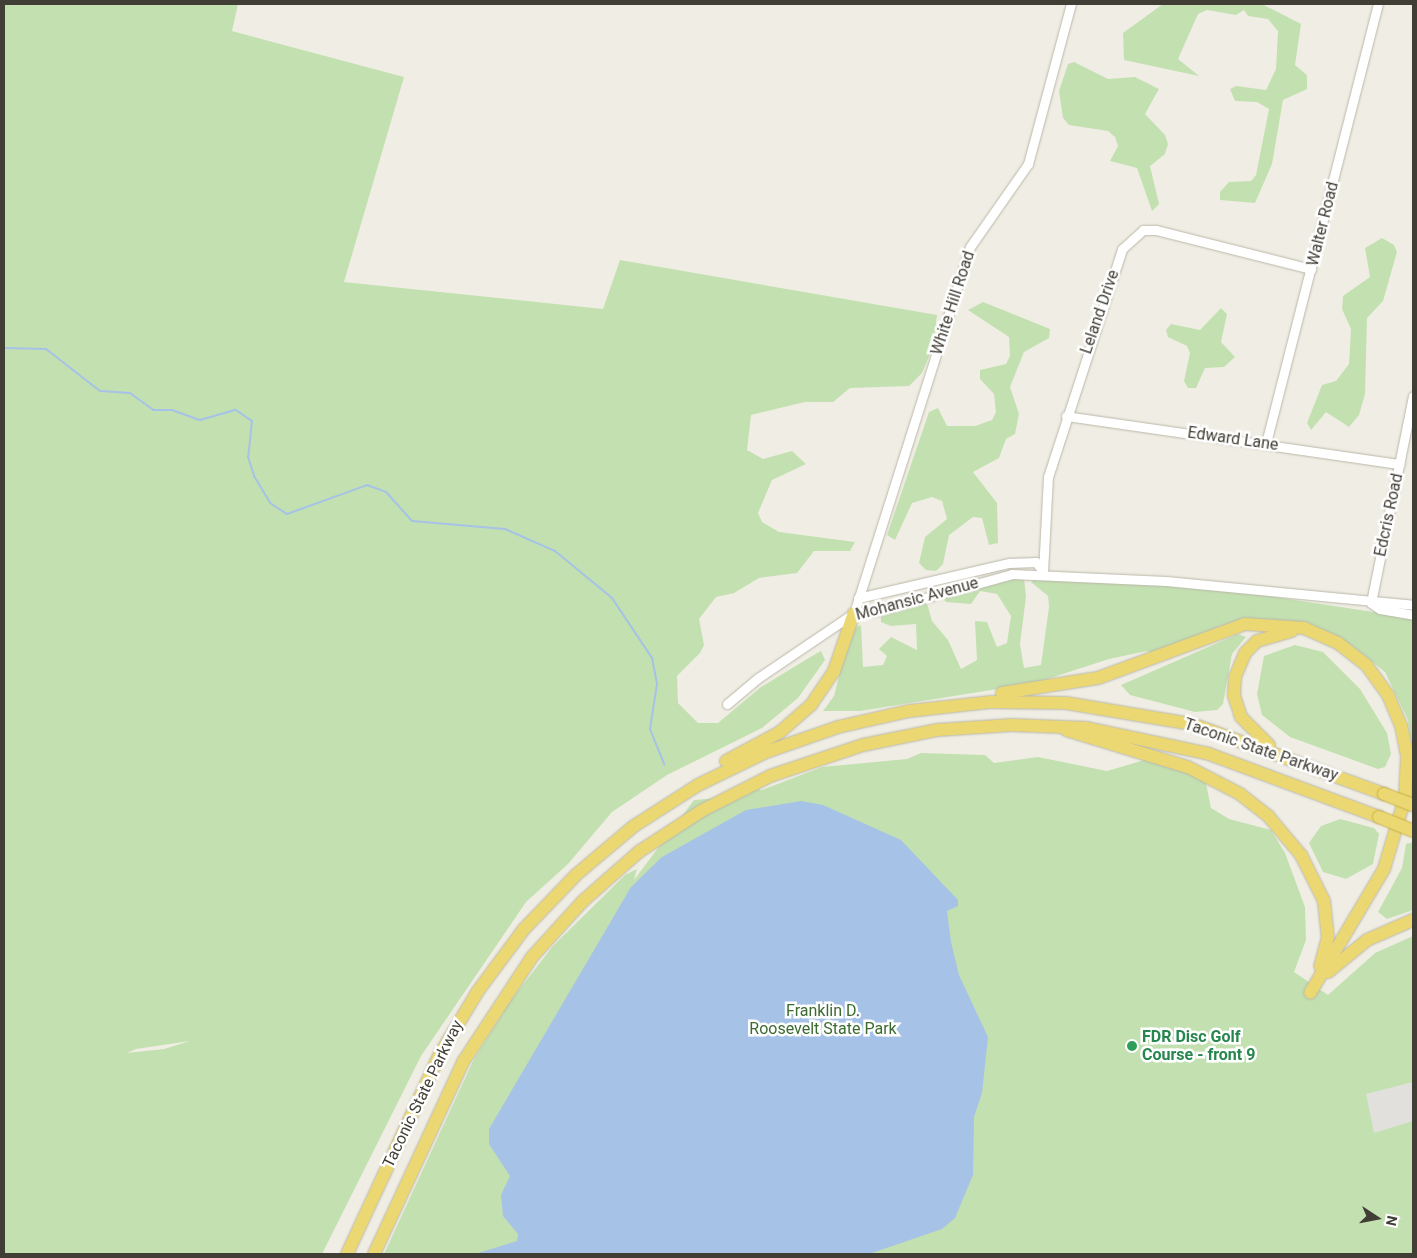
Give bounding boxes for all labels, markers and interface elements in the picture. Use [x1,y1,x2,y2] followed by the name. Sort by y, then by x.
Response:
[1303,180,1343,268] street label: Walter Road
[927,249,979,357] street label: White Hill Road
[1077,268,1123,356] street label: Leland Drive
[1186,423,1280,455] street label: Edward Lane
[1371,472,1407,558] street label: Edcris Road
[854,573,980,625] street label: Mohansic Avenue
[1182,715,1340,785] street label: Taconic State Parkway
[749,1001,897,1039] park label: Franklin D. Roosevelt State Park
[379,1017,467,1171] street label: Taconic State Parkway
[1142,1027,1255,1065] place label: FDR Disc Golf Course - front 9
[1126,1040,1138,1052] marker: FDR Disc Golf Course - front 9
[1352,1193,1402,1243] north arrow
[1383,1214,1401,1227] text: N

